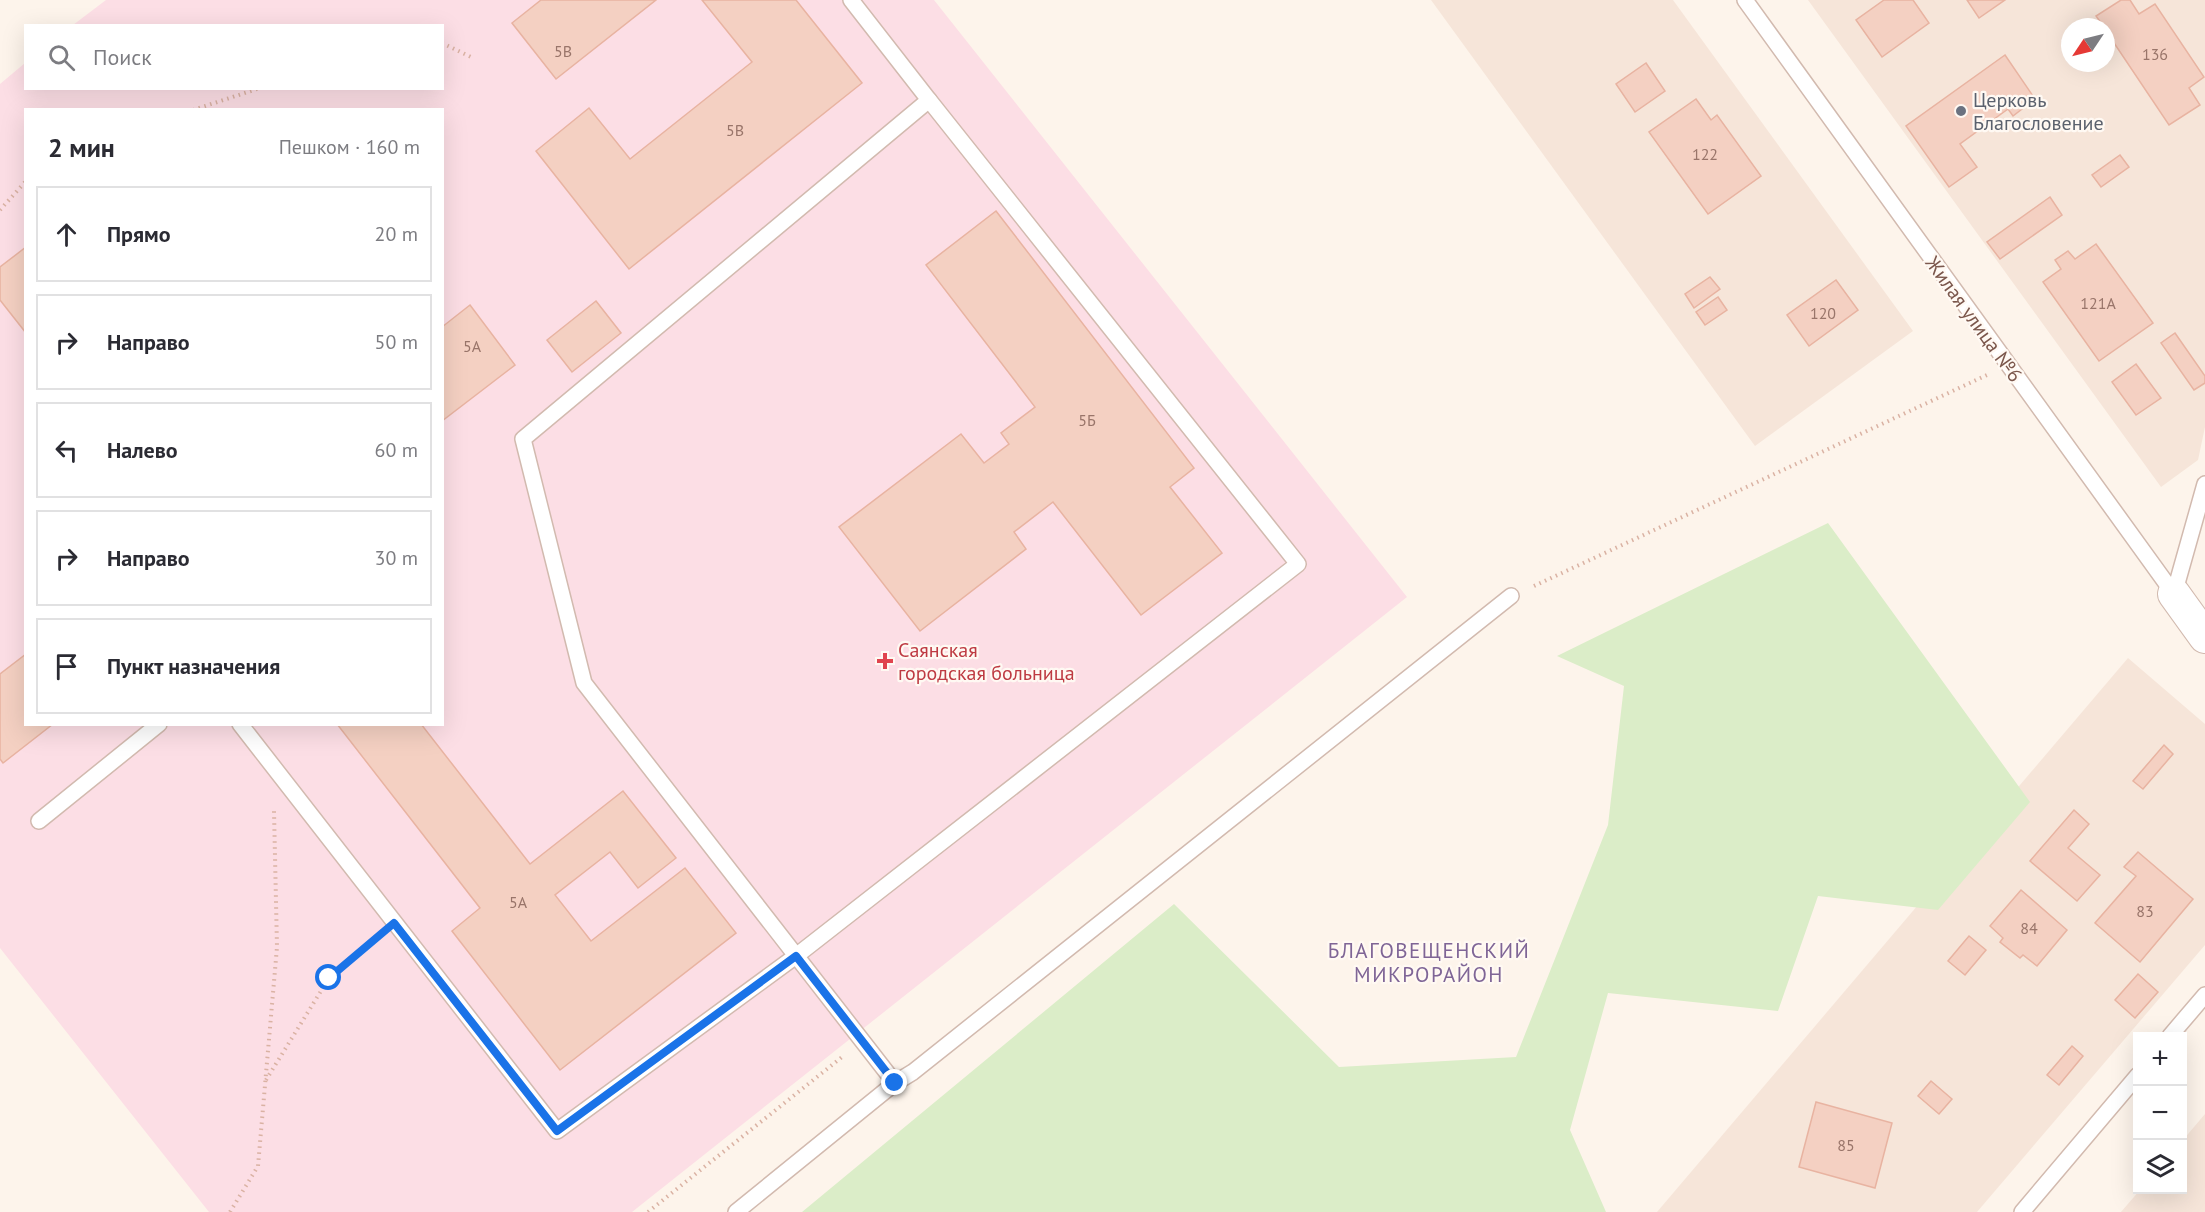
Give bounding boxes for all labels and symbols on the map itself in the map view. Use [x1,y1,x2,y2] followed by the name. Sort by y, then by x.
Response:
[2061,18,2115,72] north arrow
[554,41,572,61] house number: 5В
[2142,44,2168,64] house number: 136
[1973,87,2104,136] place label: Церковь Благословение
[1954,104,1968,118] marker: Церковь Благословение
[726,120,744,140] house number: 5В
[1692,144,1718,164] house number: 122
[1919,250,2028,387] street label: Жилая улица №6
[2080,293,2116,313] house number: 121А
[1810,303,1836,323] house number: 120
[463,336,482,356] house number: 5А
[1078,410,1096,430] house number: 5Б
[898,637,1075,686] place label: Саянская городская больница
[876,652,894,670] marker: Саянская городская больница
[509,892,528,912] house number: 5А
[2136,901,2154,921] house number: 83
[2020,918,2038,938] house number: 84
[1328,937,1530,988] district label: БЛАГОВЕЩЕНСКИЙ МИКРОРАЙОН
[315,964,341,990] route start
[881,1069,907,1095] route end
[1837,1135,1855,1155] house number: 85

